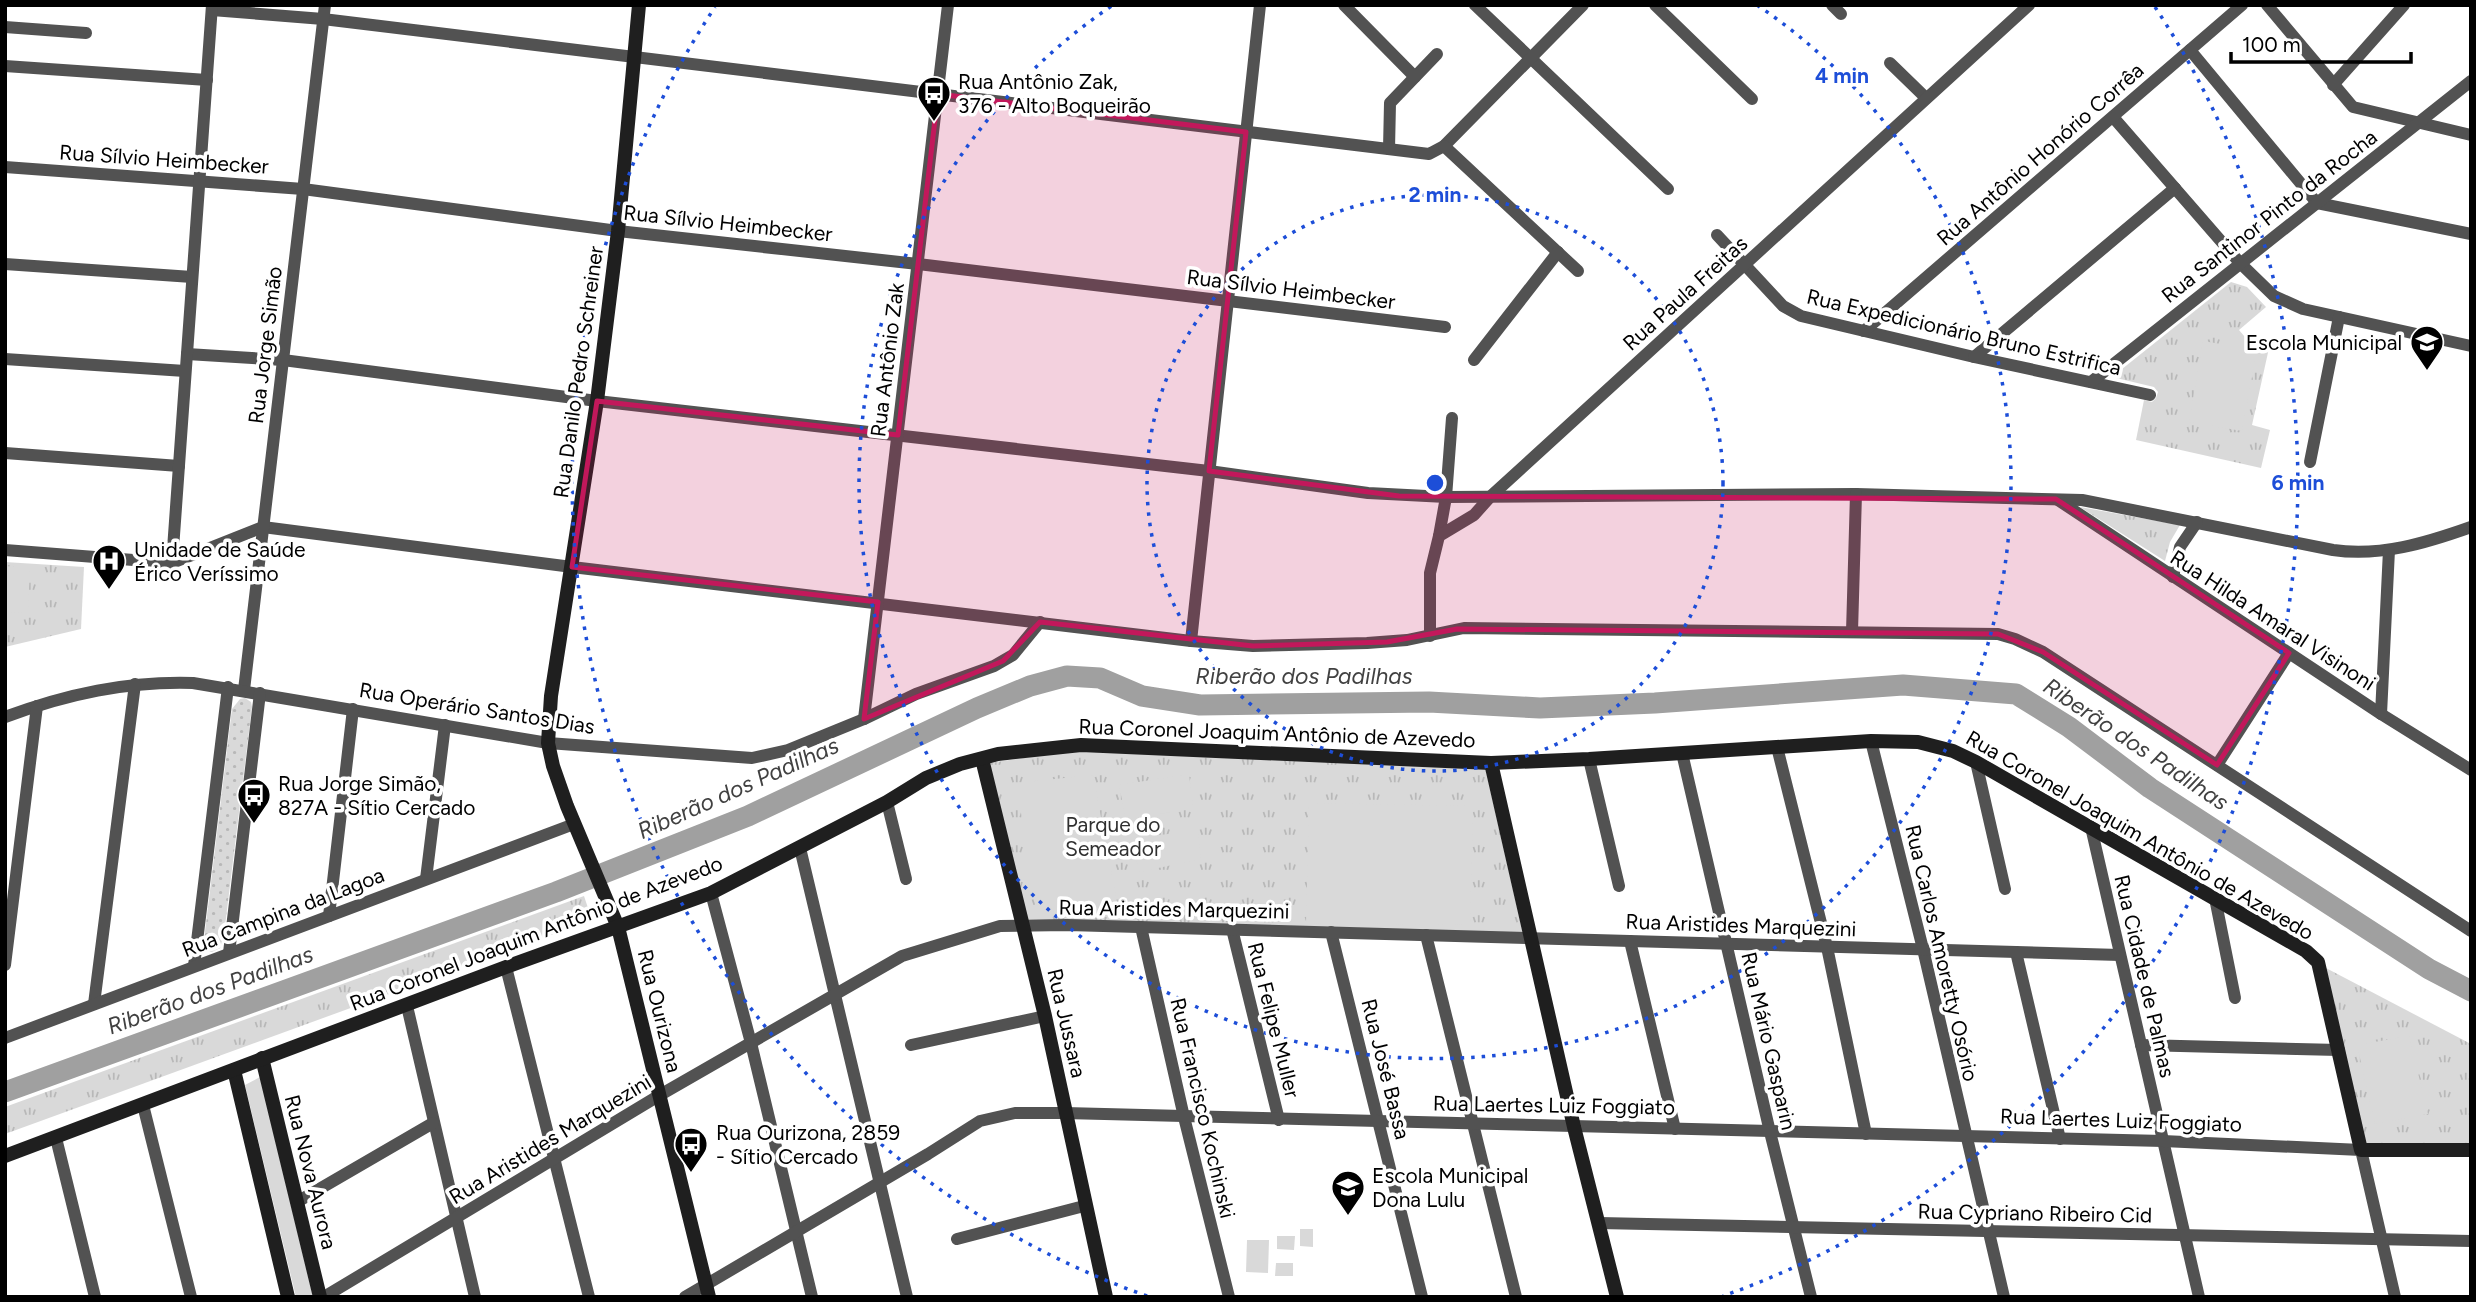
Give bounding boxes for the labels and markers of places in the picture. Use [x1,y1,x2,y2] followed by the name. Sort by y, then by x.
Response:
[958,69,1151,118] place label: Rua Antônio Zak, 376 - Alto Boqueirão
[915,74,953,123] bus stop icon: Rua Antônio Zak, 376 - Alto Boqueirão
[2408,323,2446,372] school or university icon: Escola Municipal
[2246,330,2402,355] place label: Escola Municipal
[1423,471,1447,495] centre of rings
[134,537,305,586] place label: Unidade de Saúde Érico Veríssimo
[90,542,128,591] hospital icon: Unidade de Saúde Érico Veríssimo
[278,771,475,820] place label: Rua Jorge Simão, 827A - Sítio Cercado
[235,776,273,825] bus stop icon: Rua Jorge Simão, 827A - Sítio Cercado
[716,1120,900,1169] place label: Rua Ourizona, 2859 - Sítio Cercado
[672,1125,710,1174] bus stop icon: Rua Ourizona, 2859 - Sítio Cercado
[1372,1163,1528,1212] place label: Escola Municipal Dona Lulu
[1329,1168,1367,1217] school or university icon: Escola Municipal Dona Lulu

